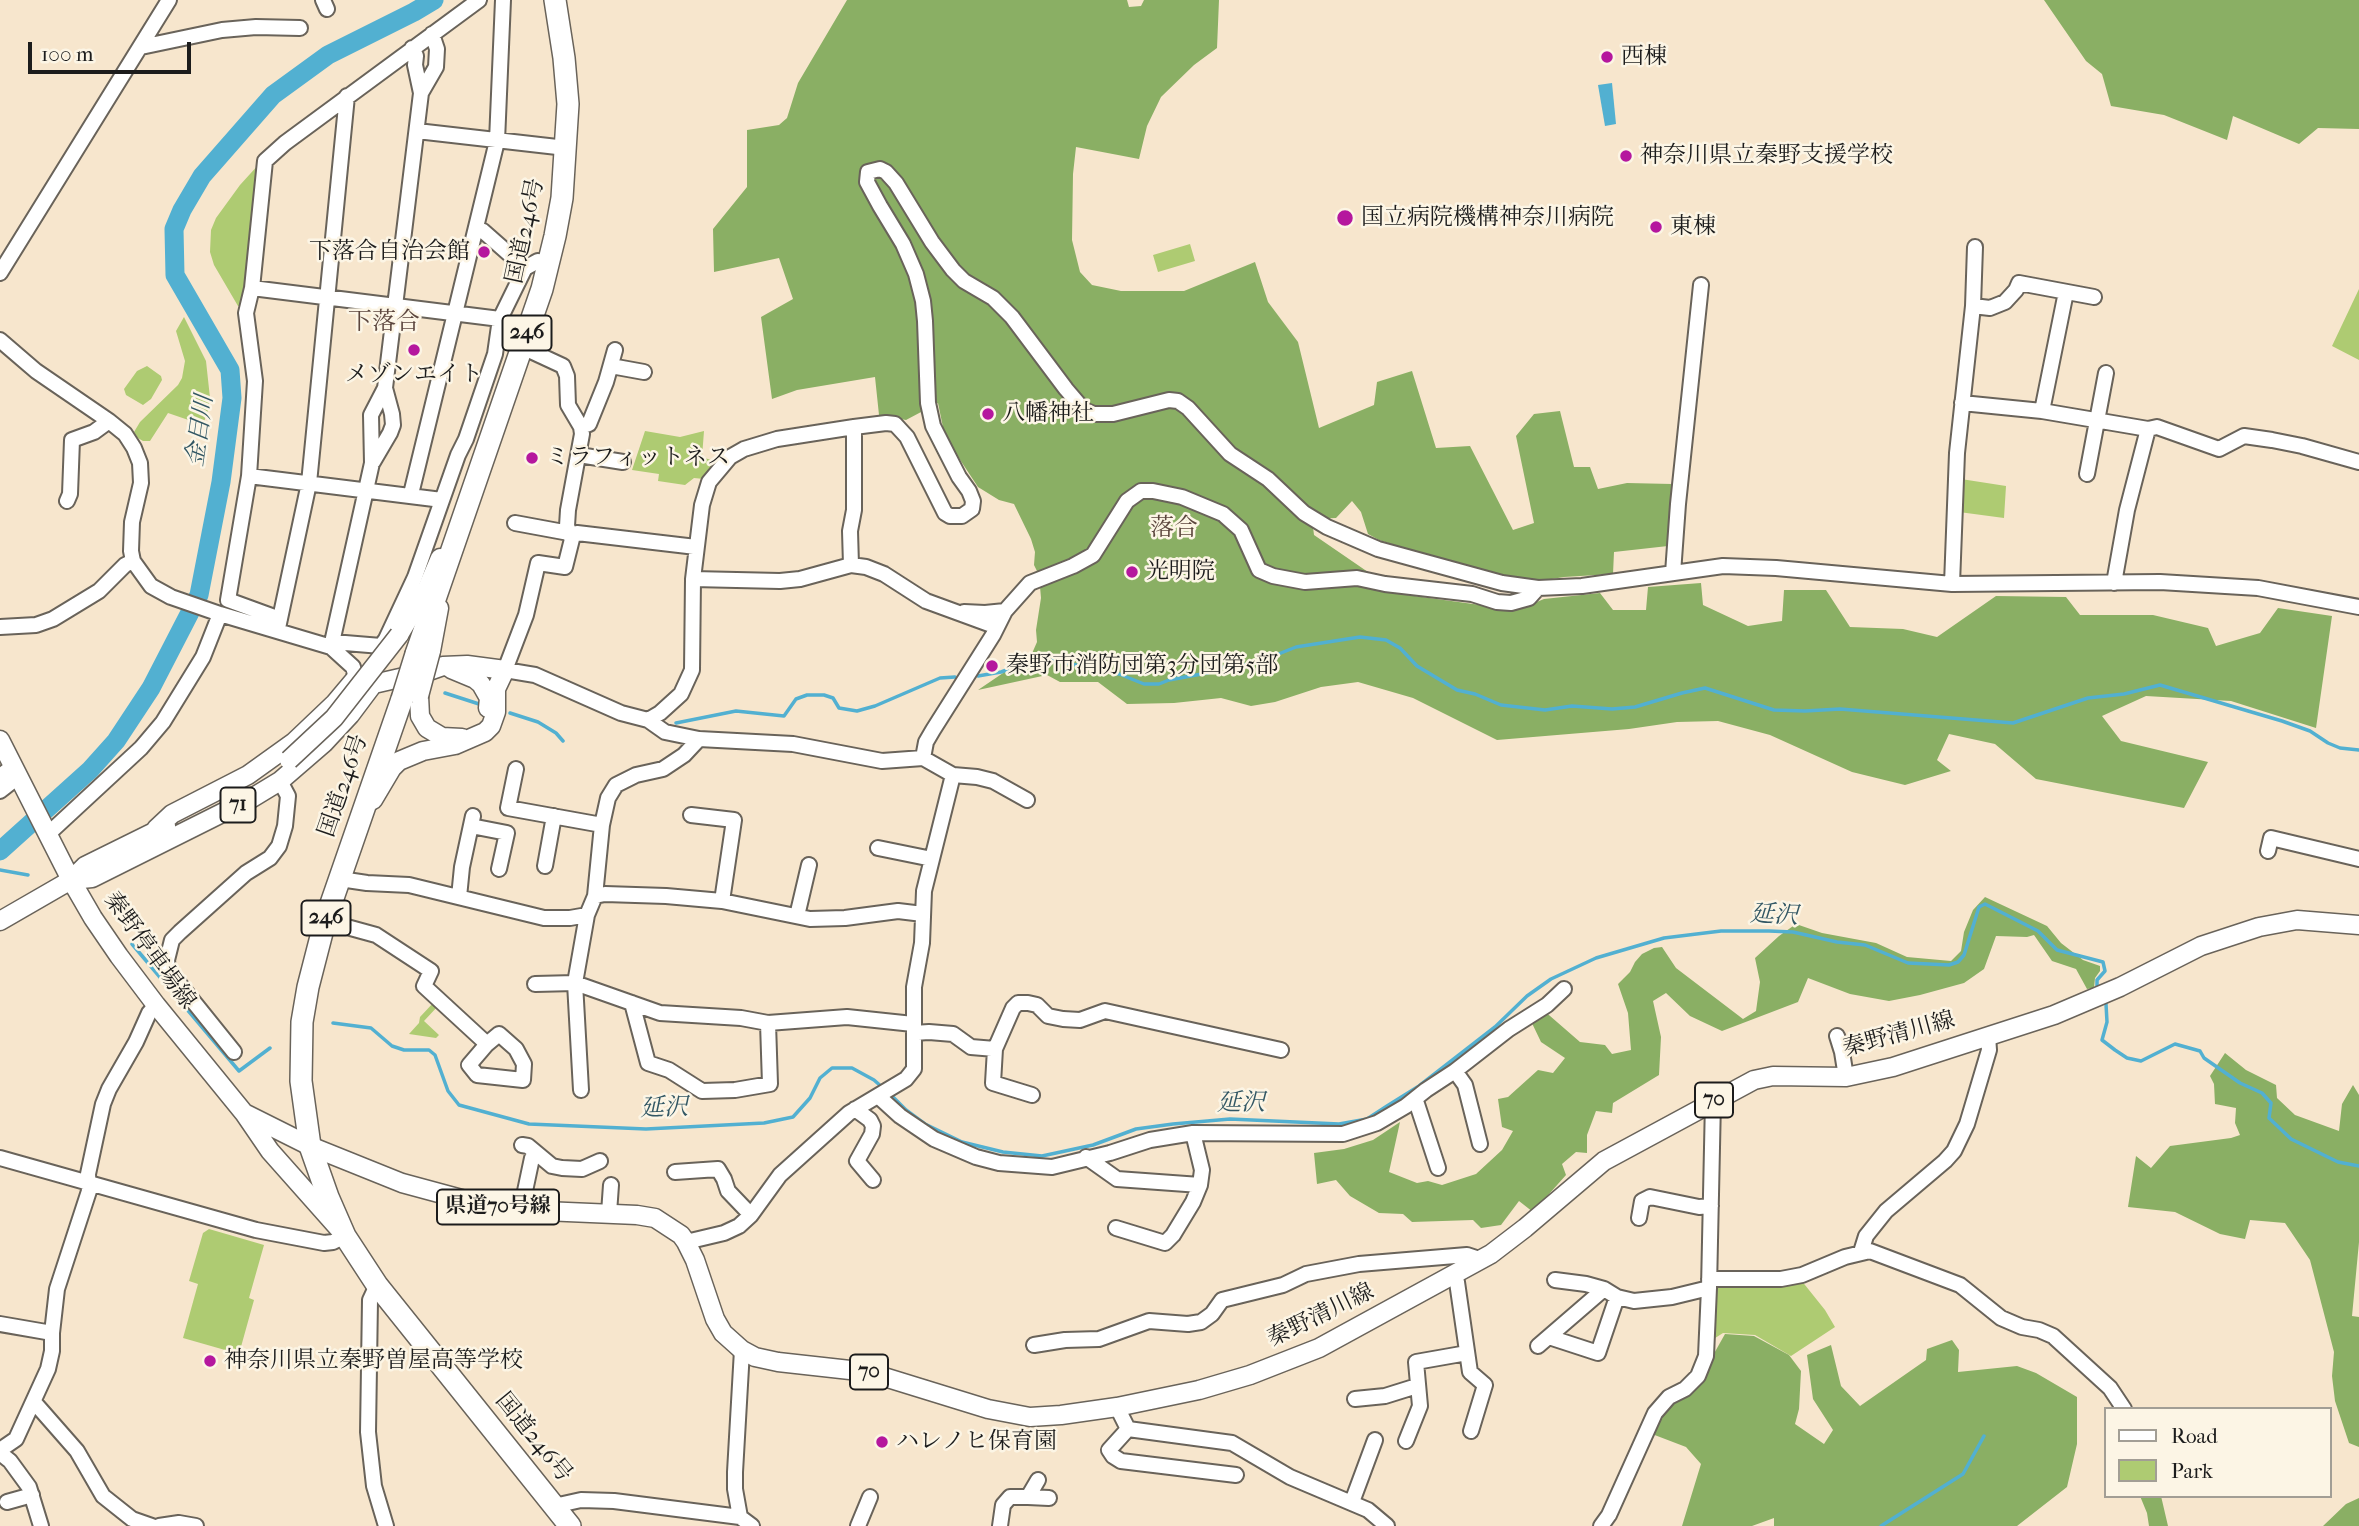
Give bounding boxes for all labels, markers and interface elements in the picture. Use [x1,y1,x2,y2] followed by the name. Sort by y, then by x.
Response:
[32,28,194,72] scale bar
[41,42,94,66] text: 100 m
[1621,43,1667,71] place label: 西棟
[1599,49,1615,65] marker: 西棟
[1640,142,1893,170] place label: 神奈川県立秦野支援学校
[1618,148,1634,164] marker: 神奈川県立秦野支援学校
[501,176,551,286] street label: 国道246号
[1361,204,1614,232] place label: 国立病院機構神奈川病院
[1335,208,1355,228] marker: 国立病院機構神奈川病院
[1670,213,1716,241] place label: 東棟
[1648,219,1664,235] marker: 東棟
[309,238,470,266] place label: 下落合自治会館
[476,244,492,260] marker: 下落合自治会館
[348,309,420,337] district label: 下落合
[503,316,552,350] road number: 246
[406,342,422,358] marker: メゾンエイト
[345,361,483,389] place label: メゾンエイト
[182,393,220,469] water label: 金目川
[1002,400,1094,428] place label: 八幡神社
[980,406,996,422] marker: 八幡神社
[546,444,730,472] place label: ミラフィットネス
[524,450,540,466] marker: ミラフィットネス
[1150,515,1198,543] district label: 落合
[1146,558,1215,586] place label: 光明院
[1124,564,1140,580] marker: 光明院
[1006,652,1278,680] place label: 秦野市消防団第3分団第5部
[984,658,1000,674] marker: 秦野市消防団第3分団第5部
[314,731,374,841] street label: 国道246号
[220,788,256,822] road number: 71
[97,887,201,1015] street label: 秦野停車場線
[302,900,350,936] road number: 246
[1749,900,1799,932] water label: 延沢
[1840,1007,1958,1063] street label: 秦野清川線
[1695,1082,1733,1118] road number: 70
[1217,1090,1265,1118] water label: 延沢
[640,1094,688,1124] water label: 延沢
[437,1190,559,1224] road number: 県道70号線
[1263,1278,1379,1354] street label: 秦野清川線
[224,1347,523,1375] place label: 神奈川県立秦野曽屋高等学校
[202,1353,218,1369] marker: 神奈川県立秦野曽屋高等学校
[850,1354,888,1390] road number: 70
[489,1388,577,1488] street label: 国道246号
[2104,1407,2331,1498] legend
[2171,1424,2218,1448] text: Road
[896,1428,1057,1456] place label: ハレノヒ保育園
[874,1434,890,1450] marker: ハレノヒ保育園
[2171,1459,2213,1483] text: Park

